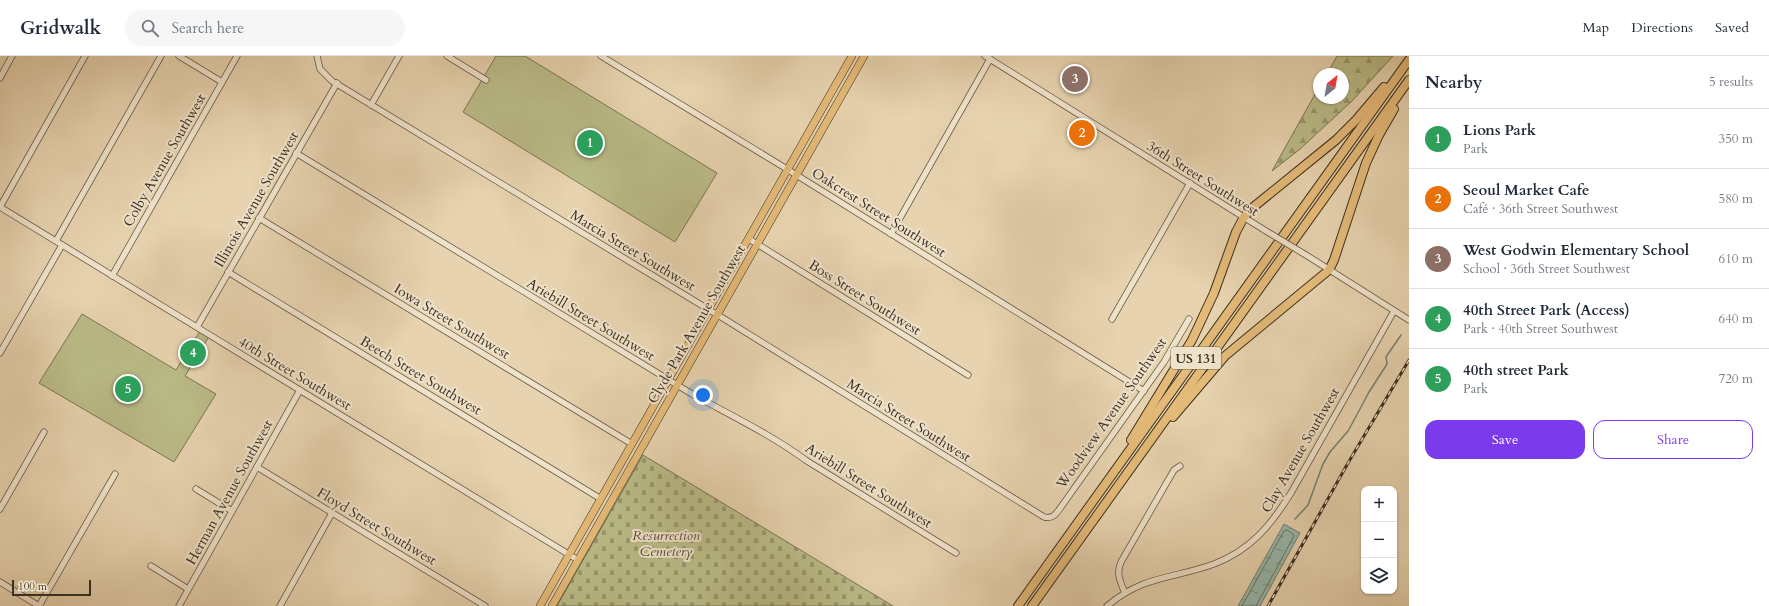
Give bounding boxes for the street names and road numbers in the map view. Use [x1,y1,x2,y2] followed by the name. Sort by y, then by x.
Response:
[119,90,211,230] street label: Colby Avenue Southwest
[210,127,303,271] street label: Illinois Avenue Southwest
[1143,136,1263,221] street label: 36th Street Southwest
[808,163,950,262] street label: Oakcrest Street Southwest
[567,205,699,296] street label: Marcia Street Southwest
[643,241,750,407] street label: Clyde Park Avenue Southwest
[805,255,925,340] street label: Boss Street Southwest
[523,274,659,366] street label: Ariebill Street Southwest
[390,279,514,364] street label: Iowa Street Southwest
[235,332,355,415] street label: 40th Street Southwest
[356,332,486,420] street label: Beech Street Southwest
[1051,333,1171,494] street label: Woodview Avenue Southwest
[1171,347,1221,369] road number: US 131
[843,374,975,467] street label: Marcia Street Southwest
[1257,384,1344,516] street label: Clay Avenue Southwest
[182,416,278,568] street label: Herman Avenue Southwest
[802,439,936,533] street label: Ariebill Street Southwest
[313,483,441,570] street label: Floyd Street Southwest

